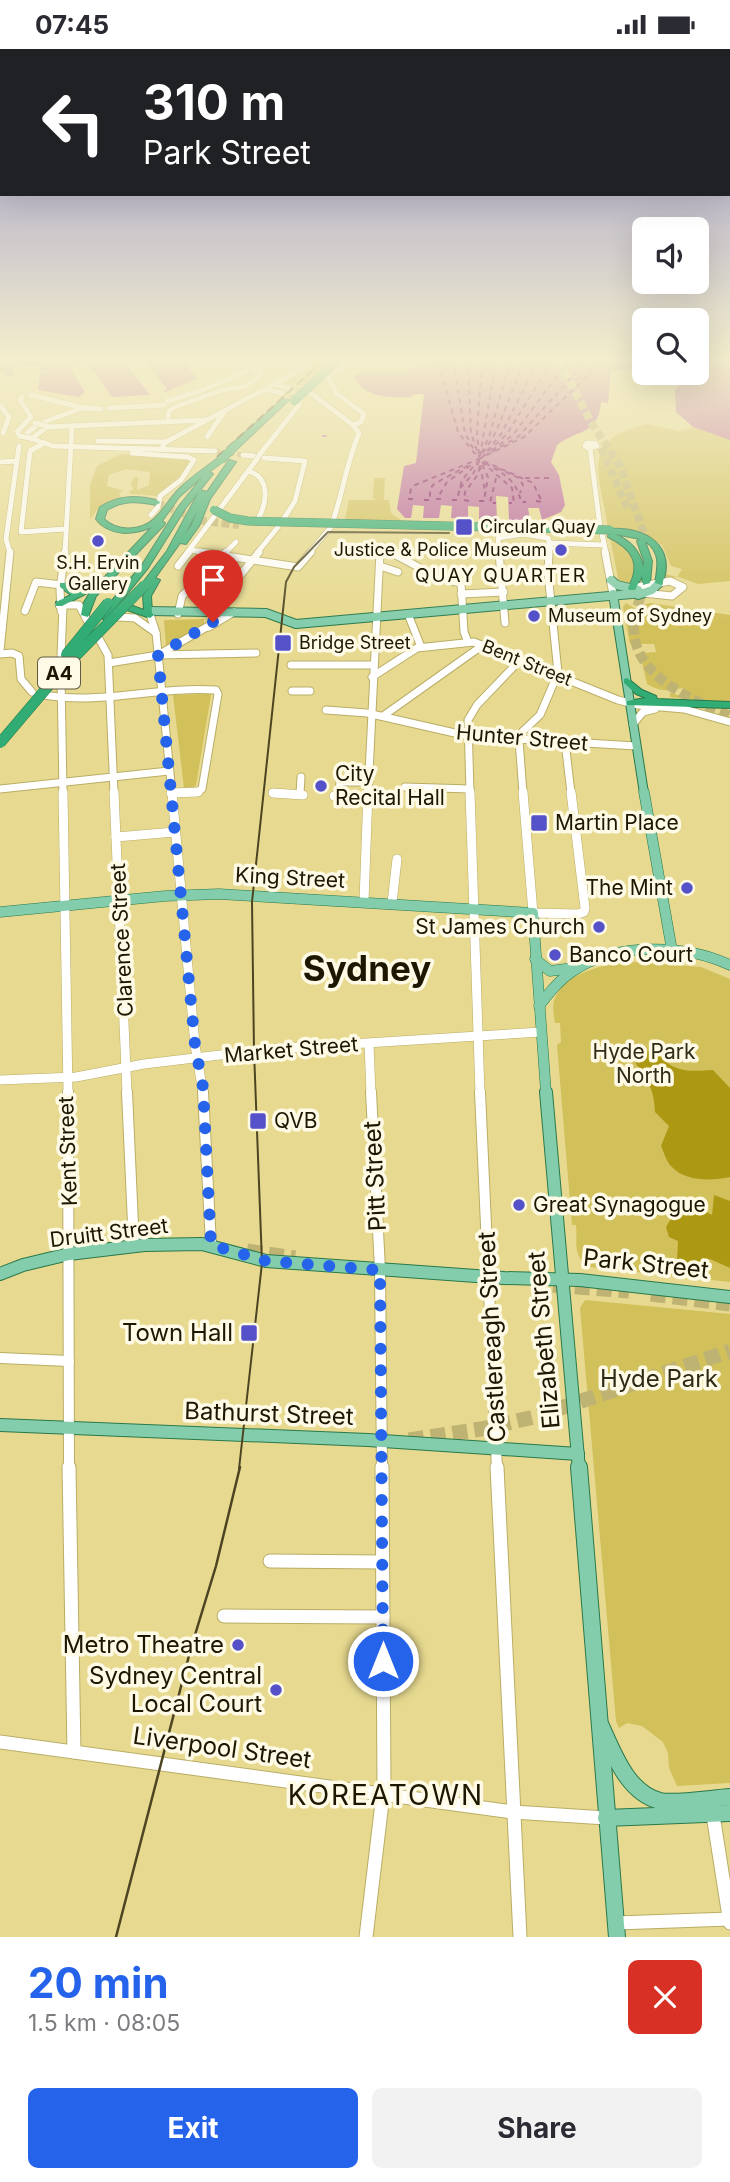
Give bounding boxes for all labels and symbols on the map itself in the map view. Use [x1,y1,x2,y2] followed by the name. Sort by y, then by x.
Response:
[480,516,596,537] place label: Circular Quay
[454,517,474,537] marker: Circular Quay
[90,533,106,549] marker: S.H. Ervin Gallery
[334,539,547,560] place label: Justice & Police Museum
[553,542,569,558] marker: Justice & Police Museum
[183,550,243,622] pin
[56,552,140,594] place label: S.H. Ervin Gallery
[415,564,587,587] district label: QUAY QUARTER
[548,605,712,626] place label: Museum of Sydney
[526,608,542,624] marker: Museum of Sydney
[299,632,411,653] place label: Bridge Street
[273,633,293,653] marker: Bridge Street
[479,635,575,690] street label: Bent Street
[38,657,80,688] road number: A4
[455,719,589,756] street label: Hunter Street
[335,761,445,810] place label: City Recital Hall
[313,778,329,794] marker: City Recital Hall
[555,810,679,835] place label: Martin Place
[529,813,549,833] marker: Martin Place
[105,862,138,1017] street label: Clarence Street
[234,862,346,893] street label: King Street
[586,875,673,900] place label: The Mint
[679,880,695,896] marker: The Mint
[415,914,585,939] place label: St James Church
[591,919,607,935] marker: St James Church
[569,942,693,967] place label: Banco Court
[303,947,431,989] district label: Sydney
[547,947,563,963] marker: Banco Court
[223,1031,359,1068] street label: Market Street
[592,1039,696,1088] park label: Hyde Park North
[53,1096,82,1206] street label: Kent Street
[274,1108,318,1133] place label: QVB
[248,1111,268,1131] marker: QVB
[357,1120,392,1232] street label: Pitt Street
[533,1192,706,1217] place label: Great Synagogue
[511,1197,527,1213] marker: Great Synagogue
[48,1213,170,1252] street label: Druitt Street
[471,1231,512,1443] street label: Castlereagh Street
[582,1243,710,1285] street label: Park Street
[521,1250,566,1430] street label: Elizabeth Street
[122,1318,233,1347] place label: Town Hall
[239,1323,259,1343] marker: Town Hall
[600,1364,718,1393] park label: Hyde Park
[184,1396,354,1431] street label: Bathurst Street
[346,1624,420,1698] position arrow
[63,1630,224,1659] place label: Metro Theatre
[230,1637,246,1653] marker: Metro Theatre
[89,1661,262,1718] place label: Sydney Central Local Court
[268,1682,284,1698] marker: Sydney Central Local Court
[131,1721,313,1774] street label: Liverpool Street
[288,1778,484,1812] district label: KOREATOWN

